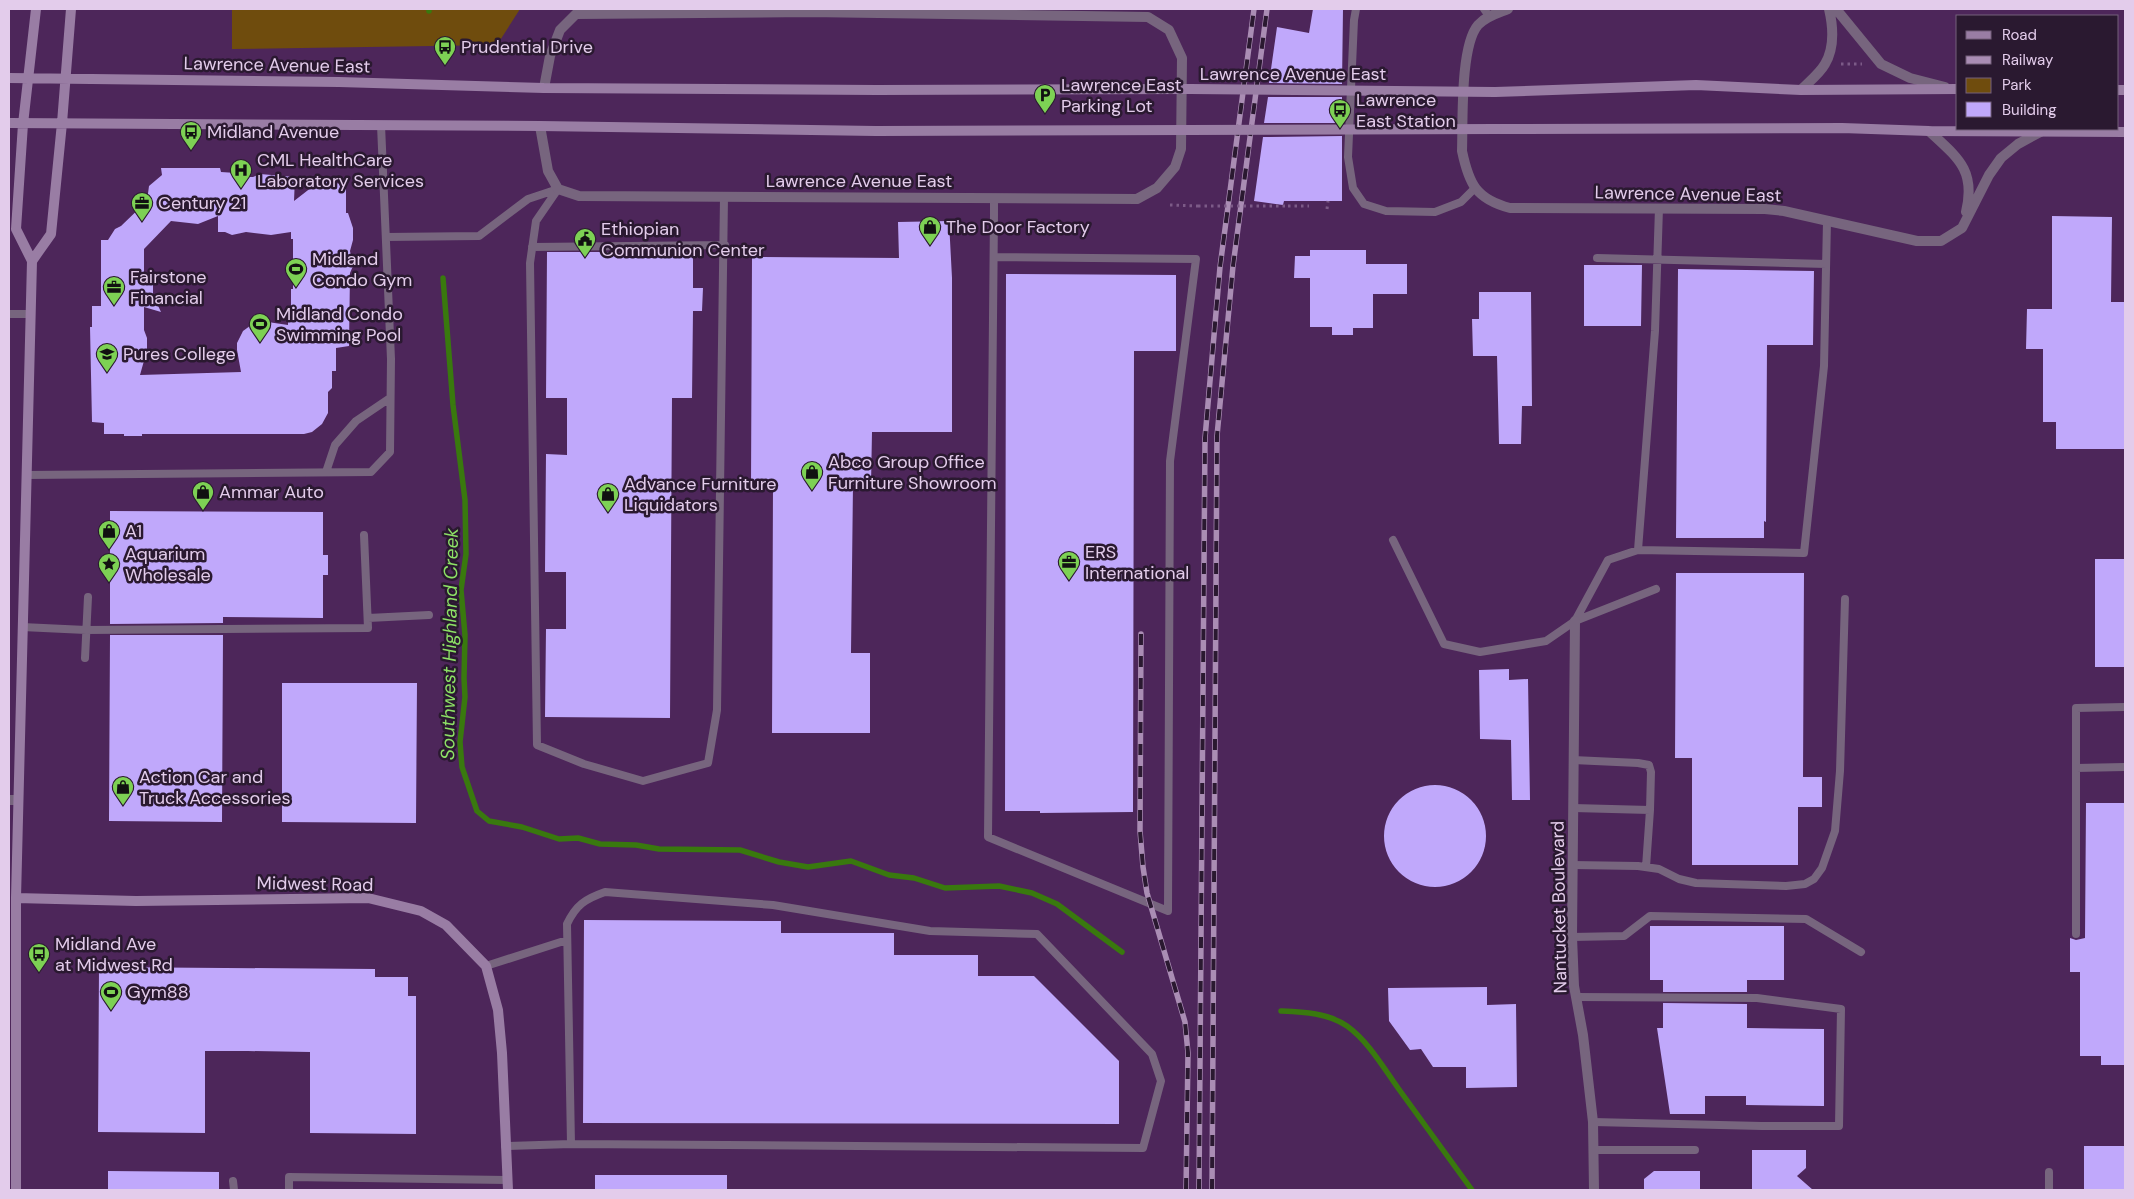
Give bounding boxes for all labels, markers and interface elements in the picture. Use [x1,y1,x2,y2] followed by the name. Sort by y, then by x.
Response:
[1956,15,2119,130] legend
[2002,25,2037,45] text: Road
[433,35,457,66] bus stop icon: Prudential Drive
[461,35,593,59] place label: Prudential Drive
[2002,50,2054,70] text: Railway
[183,51,371,79] street label: Lawrence Avenue East
[1200,62,1386,86] street label: Lawrence Avenue East
[1061,73,1182,118] place label: Lawrence East Parking Lot
[2002,75,2032,95] text: Park
[1033,83,1057,114] parking icon: Lawrence East Parking Lot
[1356,88,1456,133] place label: Lawrence East Station
[1328,98,1352,129] bus stop icon: Lawrence East Station
[2002,100,2057,120] text: Building
[179,120,203,151] bus stop icon: Midland Avenue
[207,120,339,144] place label: Midland Avenue
[257,148,424,193] place label: CML HealthCare Laboratory Services
[229,158,253,189] hospital icon: CML HealthCare Laboratory Services
[766,169,952,193] street label: Lawrence Avenue East
[1594,180,1782,208] street label: Lawrence Avenue East
[130,191,154,222] office icon: Century 21
[158,191,246,215] place label: Century 21
[918,215,942,246] shop icon: The Door Factory
[946,215,1090,239] place label: The Door Factory
[601,217,765,262] place label: Ethiopian Communion Center
[573,227,597,258] public building icon: Ethiopian Communion Center
[312,247,412,292] place label: Midland Condo Gym
[284,257,308,288] sports icon: Midland Condo Gym
[130,265,206,310] place label: Fairstone Financial
[102,275,126,306] office icon: Fairstone Financial
[276,302,403,347] place label: Midland Condo Swimming Pool
[248,312,272,343] sports icon: Midland Condo Swimming Pool
[95,342,119,373] school or university icon: Pures College
[123,342,236,366] place label: Pures College
[828,450,997,495] place label: Abco Group Office Furniture Showroom
[800,460,824,491] shop icon: Abco Group Office Furniture Showroom
[624,472,776,517] place label: Advance Furniture Liquidators
[191,480,215,511] shop icon: Ammar Auto
[219,480,324,504] place label: Ammar Auto
[596,482,620,513] shop icon: Advance Furniture Liquidators
[97,519,121,550] shop icon: A1
[125,519,142,543] place label: A1
[435,527,464,760] water label: Southwest Highland Creek
[1085,540,1189,585] place label: ERS International
[125,542,211,587] place label: Aquarium Wholesale
[1057,550,1081,581] office icon: ERS International
[97,552,121,583] place icon: Aquarium Wholesale
[139,765,290,810] place label: Action Car and Truck Accessories
[111,775,135,806] shop icon: Action Car and Truck Accessories
[1545,821,1573,993] street label: Nantucket Boulevard
[256,871,374,897] street label: Midwest Road
[55,932,173,977] place label: Midland Ave at Midwest Rd
[27,942,51,973] bus stop icon: Midland Ave at Midwest Rd
[99,980,123,1011] sports icon: Gym88
[127,980,189,1004] place label: Gym88

